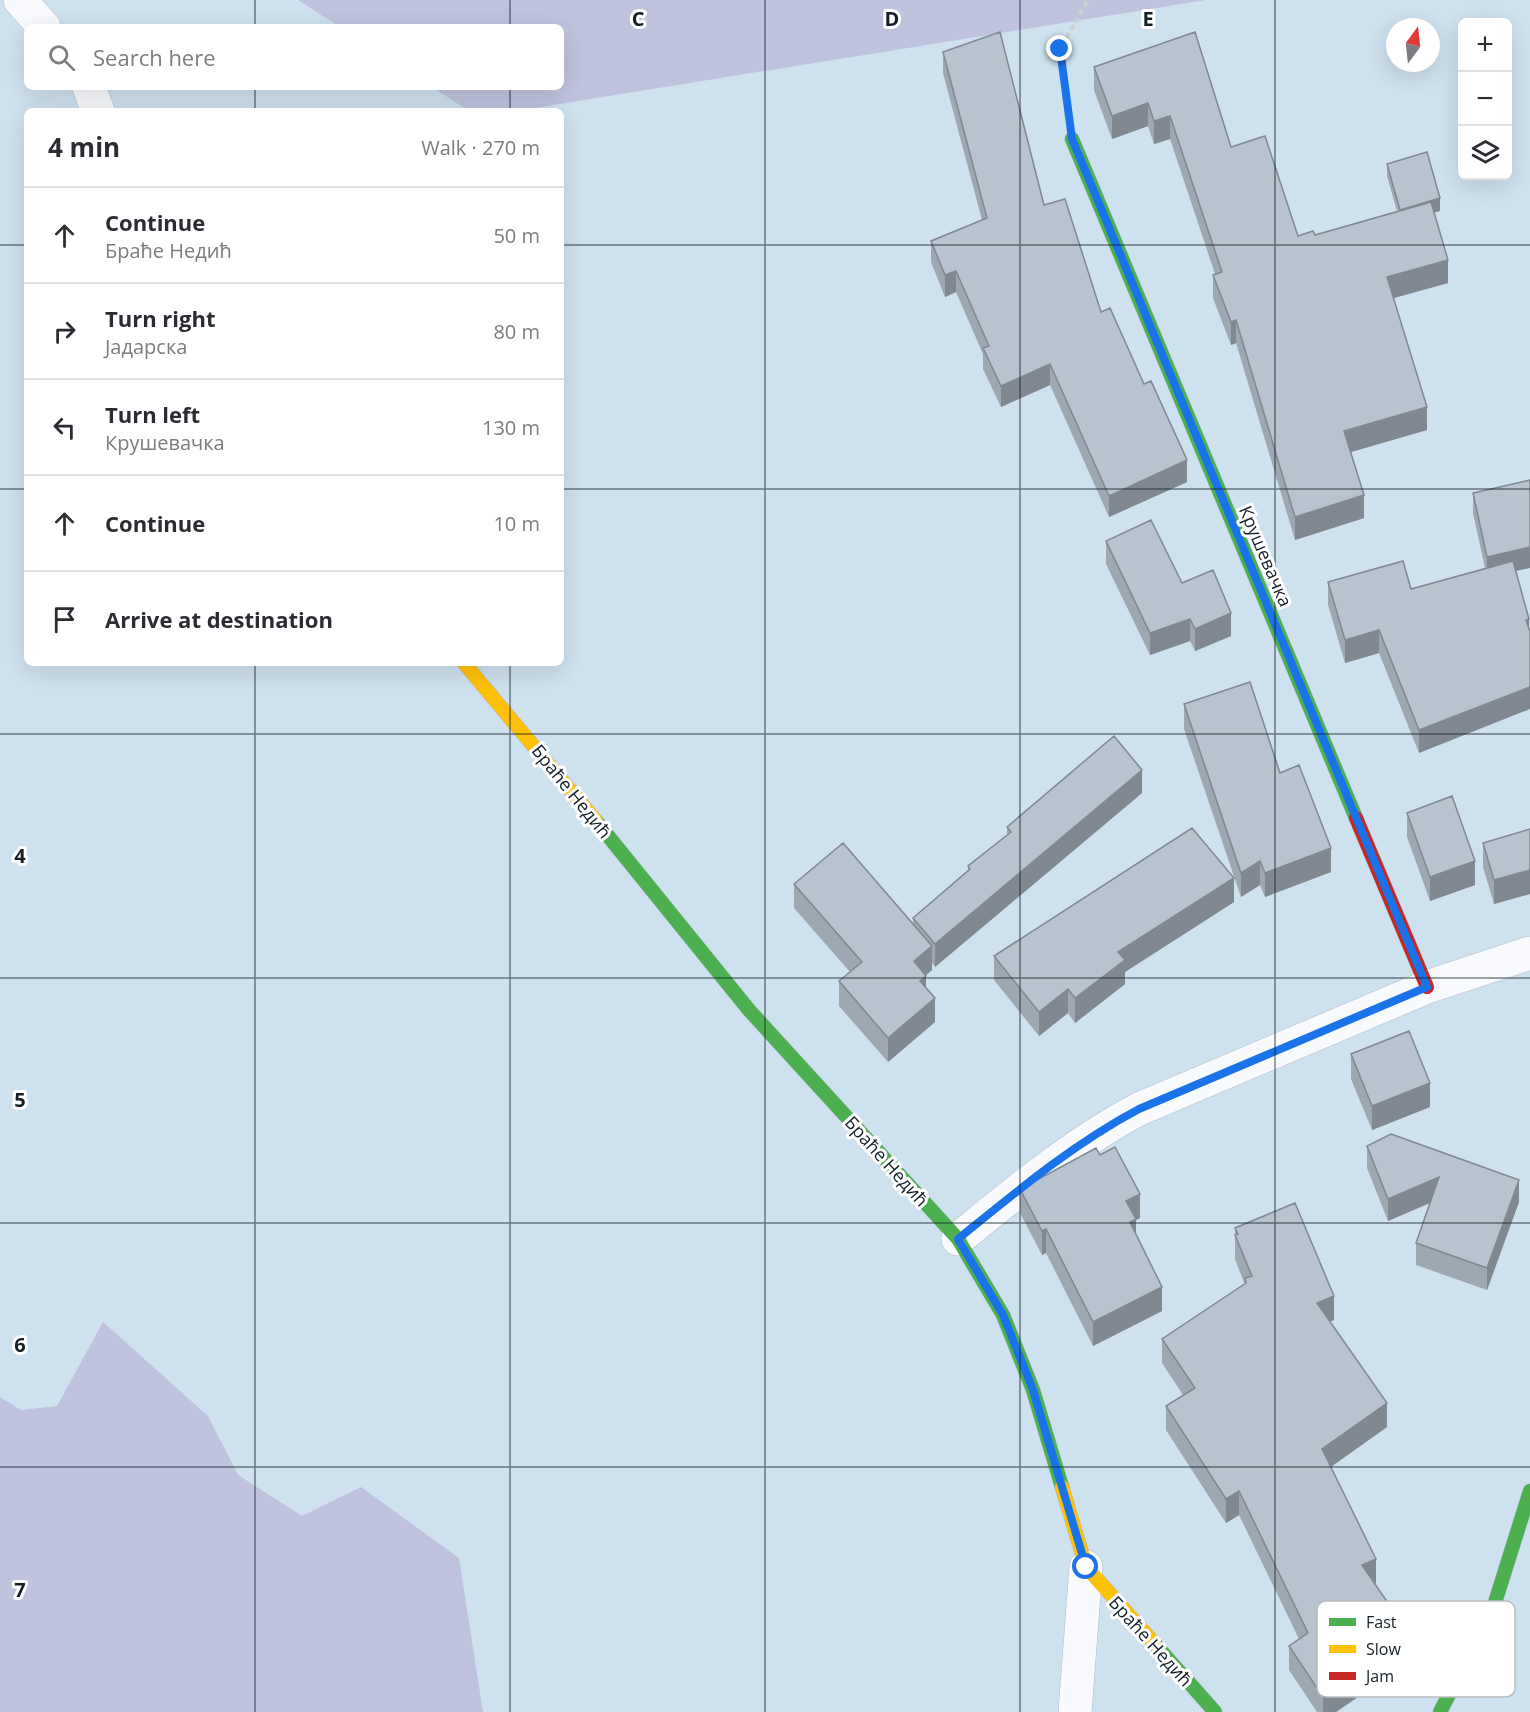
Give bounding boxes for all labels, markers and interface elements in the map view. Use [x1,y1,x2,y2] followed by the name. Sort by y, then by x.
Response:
[632,5,645,32] text: C
[885,5,899,32] text: D
[1142,5,1154,32] text: E
[1386,18,1440,72] north arrow
[1458,18,1512,180] map controls
[1458,18,1512,72] button: +
[24,24,564,90] search box
[1046,35,1072,61] route end
[45,41,78,74] icon: search
[93,42,216,72] text: Search here
[1458,72,1512,126] button: −
[1458,126,1512,180] button: layers
[48,129,120,165] text: 4 min
[421,134,540,161] text: Walk · 270 m
[105,207,205,237] text: Continue
[48,219,81,252] icon: ahead
[493,222,540,249] text: 50 m
[105,237,232,264] text: Браће Недић
[105,303,216,333] text: Turn right
[48,315,81,348] icon: right
[493,318,540,345] text: 80 m
[105,333,187,360] text: Јадарска
[105,399,200,429] text: Turn left
[48,411,81,444] icon: left
[482,414,540,441] text: 130 m
[105,429,225,456] text: Крушевачка
[1234,502,1298,610] street label: Крушевачка
[48,507,81,540] icon: ahead
[105,508,205,538] text: Continue
[493,510,540,537] text: 10 m
[48,603,81,636] icon: arrive
[105,604,333,634] text: Arrive at destination
[527,739,617,843] street label: Браће Недић
[14,842,26,869] text: 4
[14,1086,26,1113] text: 5
[840,1111,934,1211] street label: Браће Недић
[14,1331,26,1358] text: 6
[1072,1553,1098,1579] route start
[14,1576,26,1603] text: 7
[1104,1591,1198,1691] street label: Браће Недић
[1317,1601,1515,1697] legend
[1366,1611,1397,1633] text: Fast
[1366,1638,1401,1660] text: Slow
[1364,1665,1394,1687] text: Jam

